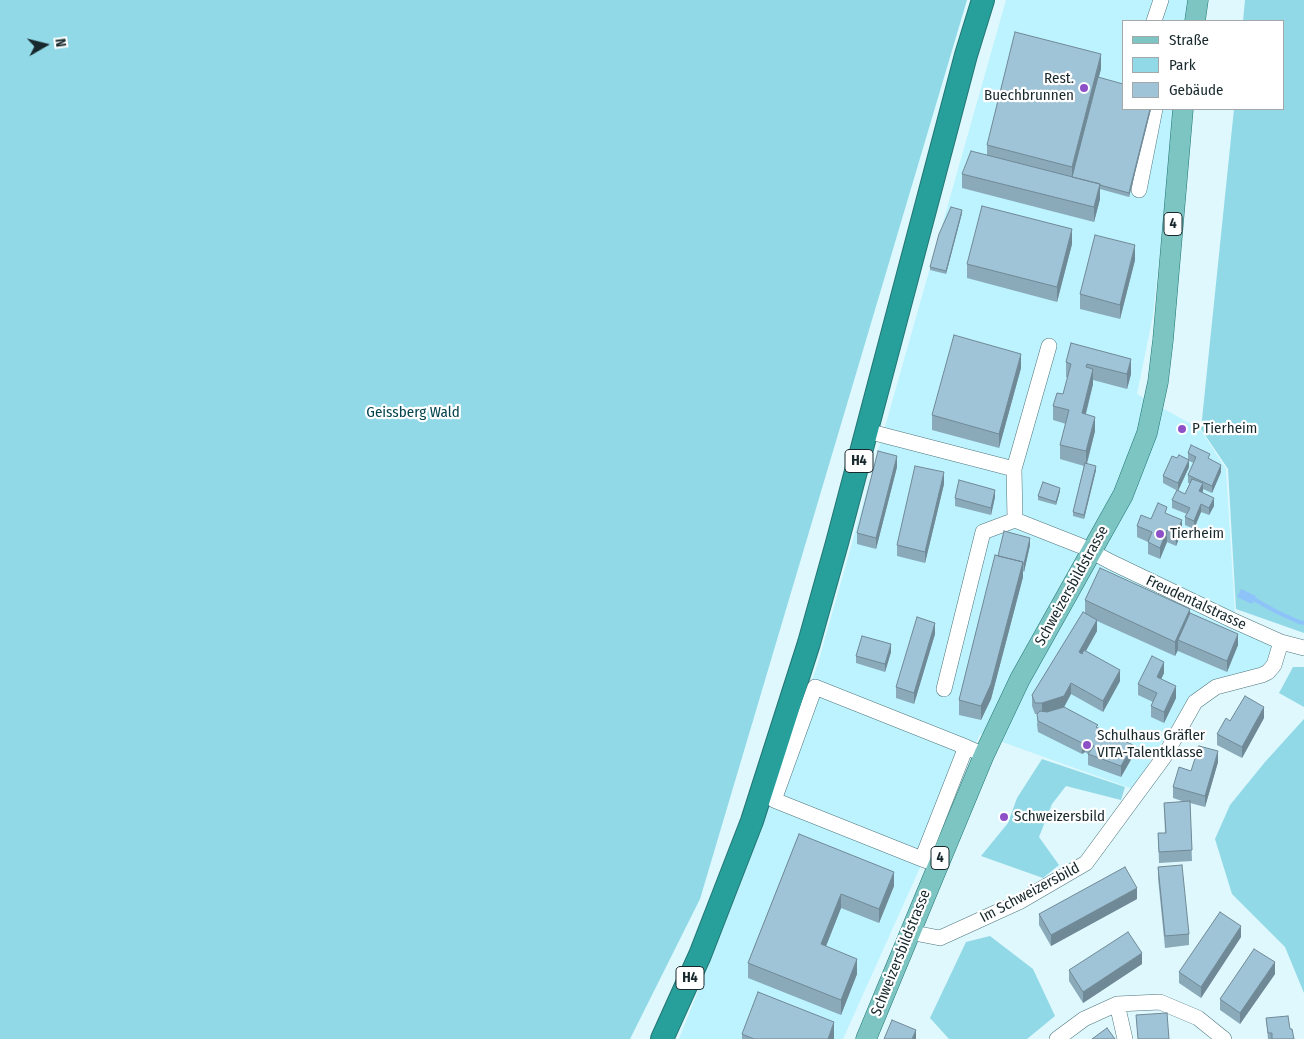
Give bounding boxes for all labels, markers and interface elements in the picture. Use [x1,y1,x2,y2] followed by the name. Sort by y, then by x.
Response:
[20,20,70,70] north arrow
[1122,20,1284,110] legend
[1169,31,1209,49] text: Straße
[51,37,69,48] text: N
[1169,56,1196,74] text: Park
[984,70,1074,105] place label: Rest. Buechbrunnen
[1169,81,1224,99] text: Gebäude
[1078,82,1090,94] marker: Rest. Buechbrunnen
[1164,212,1182,235] road number: 4
[366,404,460,422] park label: Geissberg Wald
[1192,420,1257,438] place label: P Tierheim
[1176,423,1188,435] marker: P Tierheim
[845,450,873,472] road number: H4
[1032,523,1112,649] street label: Schweizersbildstrasse
[1170,525,1224,543] place label: Tierheim
[1154,528,1166,540] marker: Tierheim
[1143,572,1249,634] street label: Freudentalstrasse
[1097,727,1205,762] place label: Schulhaus Gräfler VITA-Talentklasse
[1081,739,1093,751] marker: Schulhaus Gräfler VITA-Talentklasse
[1014,808,1105,826] place label: Schweizersbild
[998,811,1010,823] marker: Schweizersbild
[931,846,949,870] road number: 4
[977,859,1083,927] street label: Im Schweizersbild
[867,887,935,1019] street label: Schweizersbildstrasse
[676,966,704,990] road number: H4

